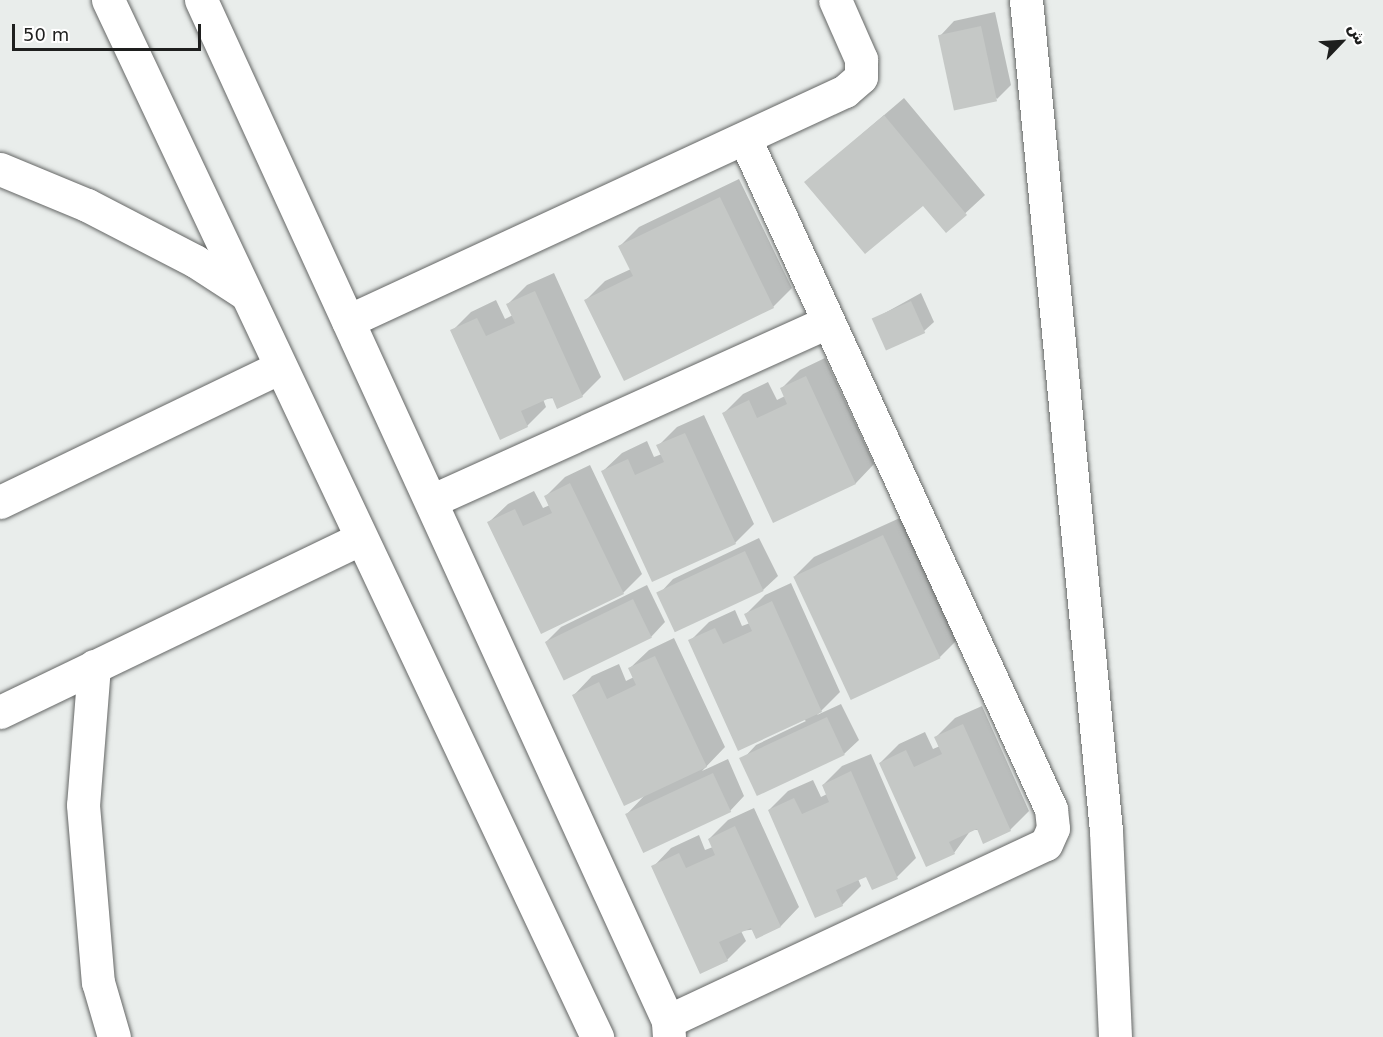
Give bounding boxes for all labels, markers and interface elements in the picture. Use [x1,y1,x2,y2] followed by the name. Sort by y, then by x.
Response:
[15,12,204,50] scale bar
[1311,12,1371,72] north arrow
[1344,20,1371,48] text: ش
[23,24,69,45] text: 50 m

